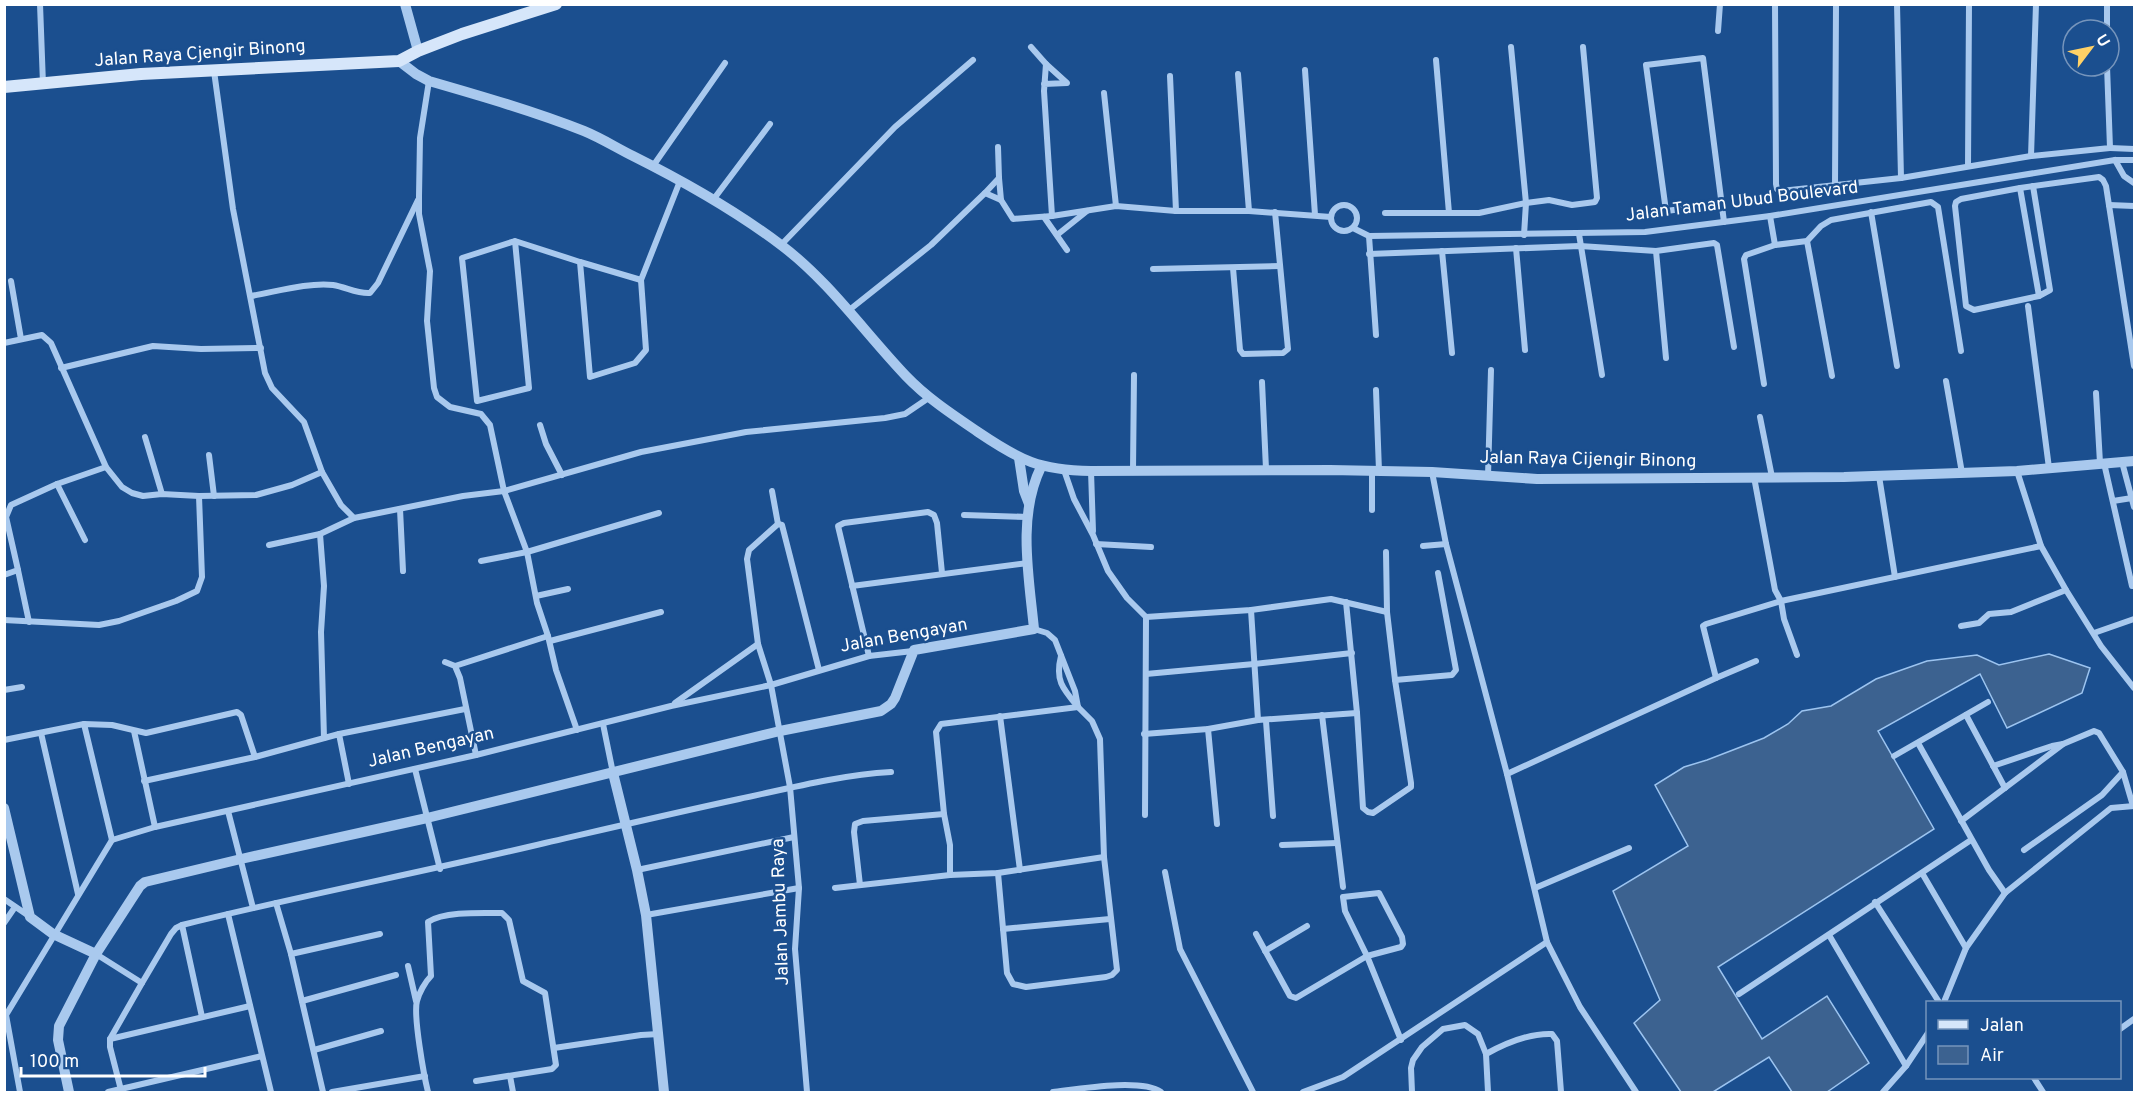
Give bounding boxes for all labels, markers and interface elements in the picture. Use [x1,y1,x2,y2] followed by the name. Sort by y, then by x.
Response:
[2061,18,2121,78] north arrow
[2091,31,2114,51] text: U
[94,35,306,73] street label: Jalan Raya Cjengir Binong
[1624,176,1860,228] street label: Jalan Taman Ubud Boulevard
[1479,447,1697,473] street label: Jalan Raya Cijengir Binong
[838,613,970,659] street label: Jalan Bengayan
[366,722,496,774] street label: Jalan Bengayan
[767,838,795,986] street label: Jalan Jambu Raya
[1926,1001,2121,1079] legend
[1980,1015,2024,1038] text: Jalan
[21,1040,206,1078] scale bar
[1980,1045,2004,1068] text: Air
[30,1051,79,1074] text: 100 m

